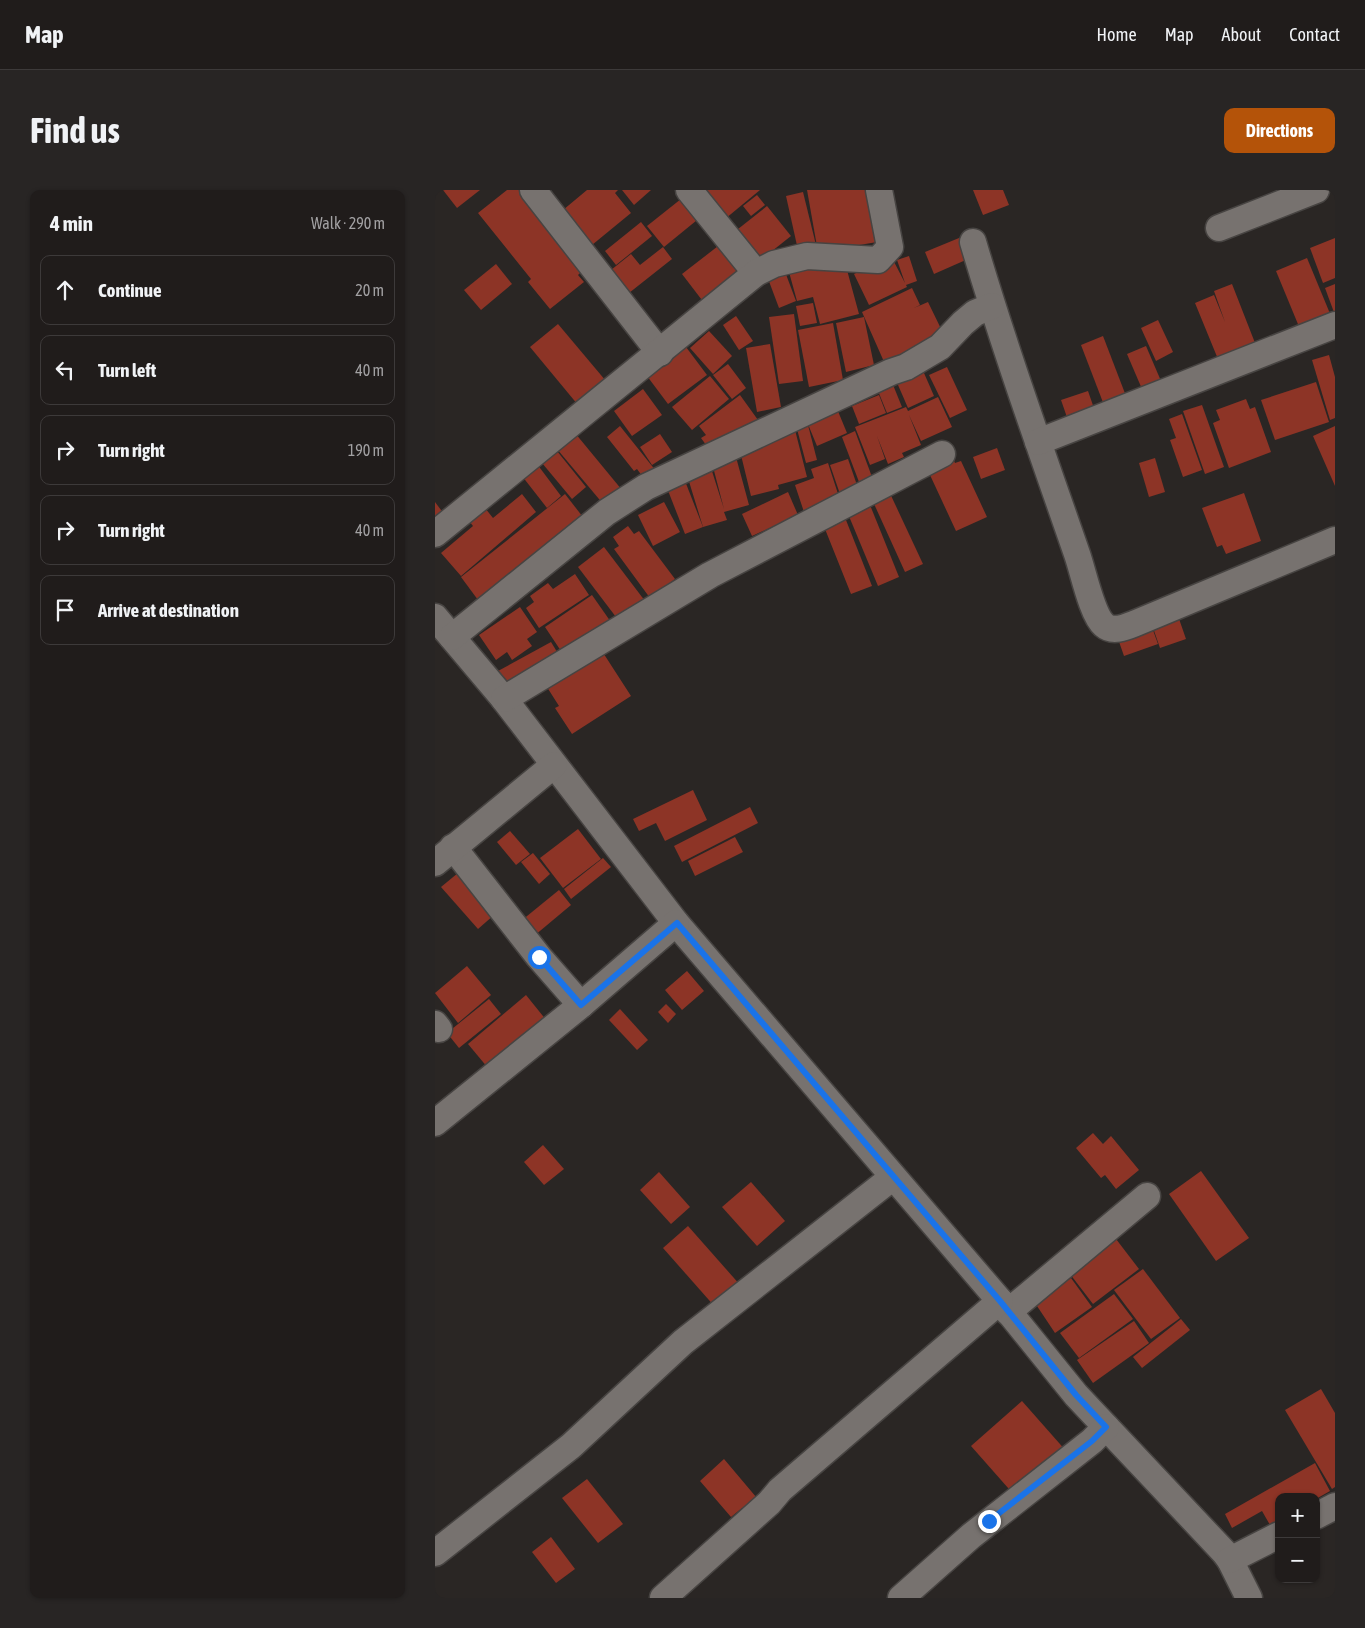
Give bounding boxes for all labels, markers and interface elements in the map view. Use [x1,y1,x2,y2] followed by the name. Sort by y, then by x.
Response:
[25,21,64,48] text: Map
[1097,24,1137,45] text: Home
[1165,24,1194,45] text: Map
[1222,24,1261,45] text: About
[1289,24,1340,45] text: Contact
[1224,108,1335,153] button: Directions
[30,110,120,150] text: Find us
[50,211,93,235] text: 4 min
[311,214,385,232] text: Walk · 290 m
[51,276,79,304] icon: ahead
[98,279,162,301] text: Continue
[355,281,384,299] text: 20 m
[51,356,79,384] icon: left
[98,359,156,381] text: Turn left
[355,361,384,379] text: 40 m
[51,436,79,464] icon: right
[98,439,165,461] text: Turn right
[348,441,384,459] text: 190 m
[51,516,79,544] icon: right
[98,519,165,541] text: Turn right
[355,521,384,539] text: 40 m
[51,596,79,624] icon: arrive
[98,599,239,621] text: Arrive at destination
[528,946,551,969] route start
[1275,1493,1320,1583] map controls
[1275,1493,1320,1538] button: +
[978,1510,1001,1533] route end
[1275,1538,1320,1583] button: −

